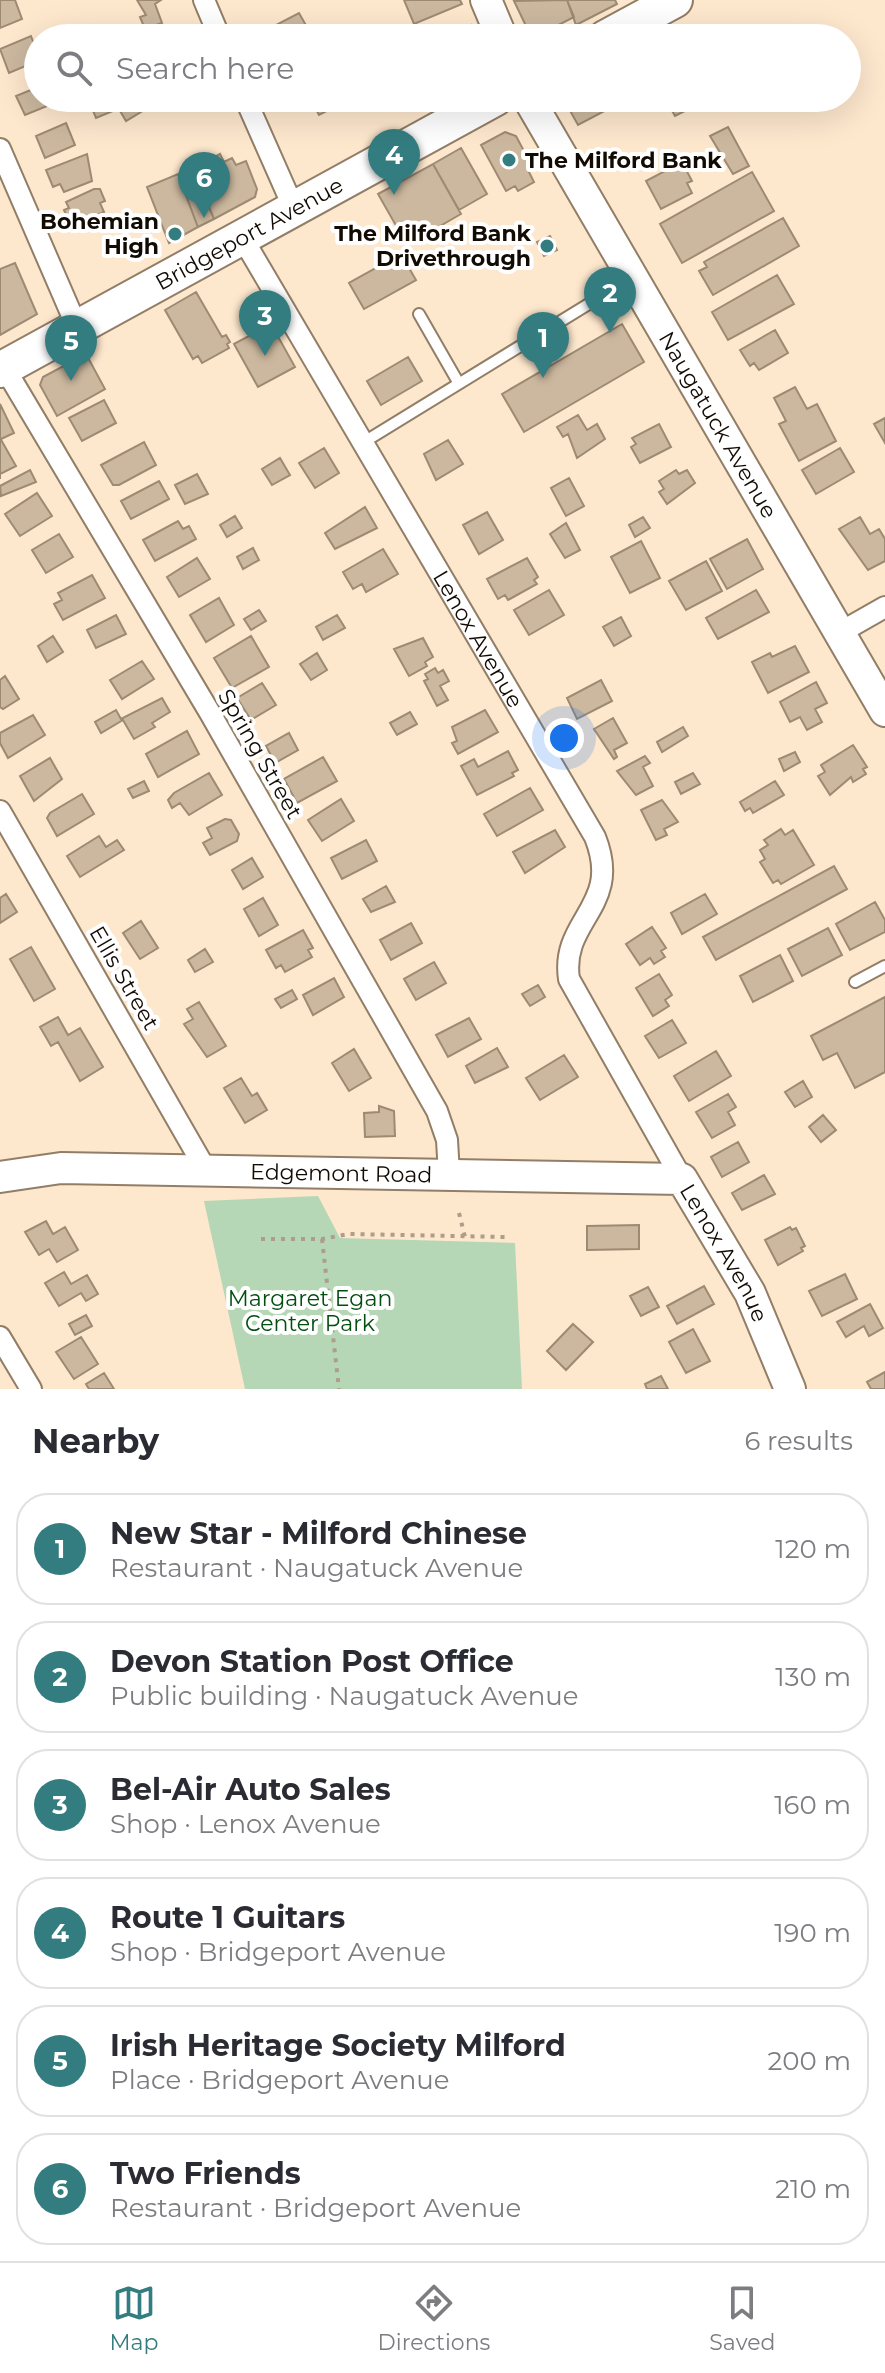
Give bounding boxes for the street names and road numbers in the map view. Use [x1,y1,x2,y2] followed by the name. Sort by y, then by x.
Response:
[150,171,348,296] street label: Bridgeport Avenue
[653,326,783,523] street label: Naugatuck Avenue
[427,565,529,712] street label: Lenox Avenue
[212,684,308,824] street label: Spring Street
[83,921,165,1035] street label: Ellis Street
[250,1158,433,1188] street label: Edgemont Road
[674,1179,774,1326] street label: Lenox Avenue

